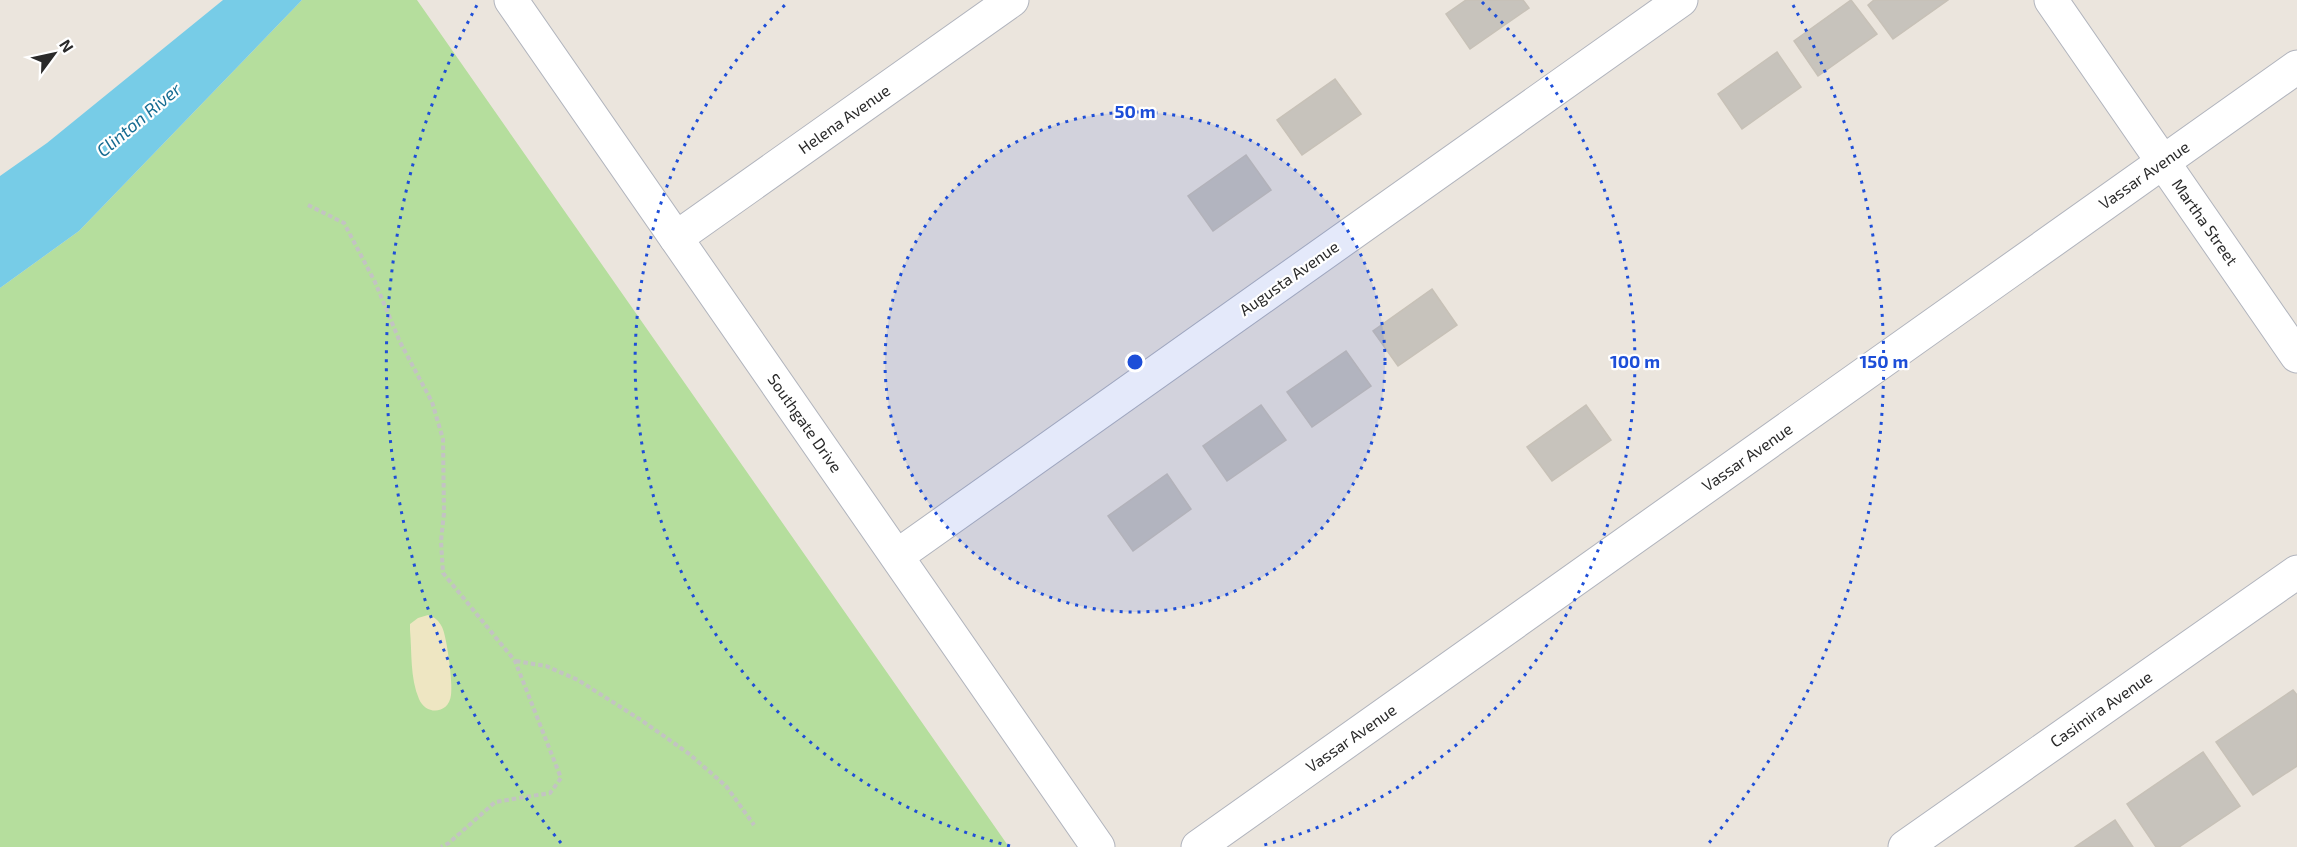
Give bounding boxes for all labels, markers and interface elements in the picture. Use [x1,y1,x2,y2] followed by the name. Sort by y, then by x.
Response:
[24,24,84,84] north arrow
[56,36,78,56] text: N
[92,77,186,161] water label: Clinton River
[794,80,893,157] street label: Helena Avenue
[1114,100,1156,122] text: 50 m
[2095,136,2193,213] street label: Vassar Avenue
[2169,175,2242,269] street label: Martha Street
[1235,236,1342,319] street label: Augusta Avenue
[1610,350,1660,372] text: 100 m
[1860,350,1908,372] text: 150 m
[1125,352,1145,372] centre of rings
[764,370,847,476] street label: Southgate Drive
[1698,418,1796,495] street label: Vassar Avenue
[2046,666,2155,751] street label: Casimira Avenue
[1302,699,1400,776] street label: Vassar Avenue

